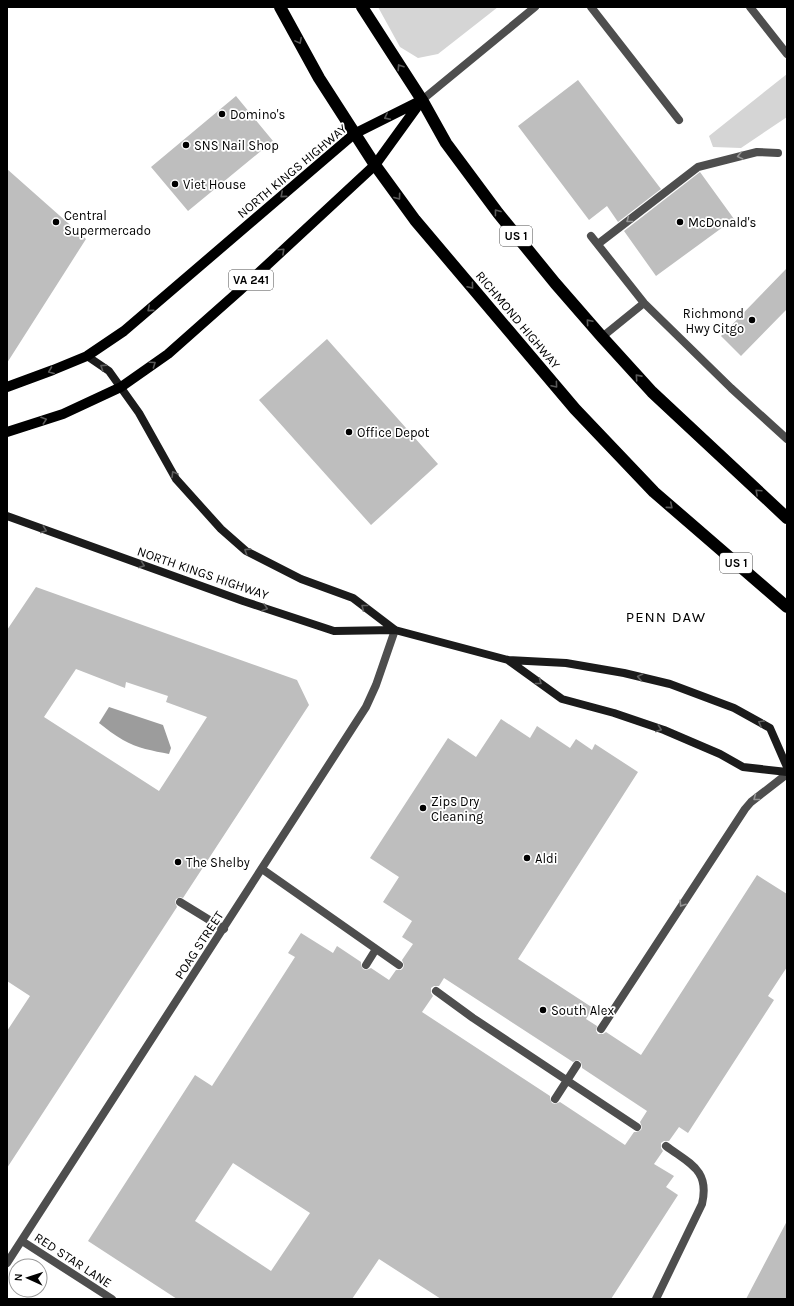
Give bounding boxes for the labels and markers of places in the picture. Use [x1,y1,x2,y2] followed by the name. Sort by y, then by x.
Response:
[230,107,285,122] place label: Domino's
[217,109,227,119] marker: Domino's
[194,138,279,153] place label: SNS Nail Shop
[181,140,191,150] marker: SNS Nail Shop
[183,177,246,192] place label: Viet House
[170,179,180,189] marker: Viet House
[64,208,151,238] place label: Central Supermercado
[688,215,757,230] place label: McDonald's
[51,217,61,227] marker: Central Supermercado
[675,217,685,227] marker: McDonald's
[683,306,744,336] place label: Richmond Hwy Citgo
[747,315,757,325] marker: Richmond Hwy Citgo
[357,425,430,440] place label: Office Depot
[344,427,354,437] marker: Office Depot
[431,794,484,824] place label: Zips Dry Cleaning
[418,803,428,813] marker: Zips Dry Cleaning
[535,851,558,866] place label: Aldi
[522,853,532,863] marker: Aldi
[186,855,250,870] place label: The Shelby
[173,857,183,867] marker: The Shelby
[551,1003,614,1018] place label: South Alex
[538,1005,548,1015] marker: South Alex

